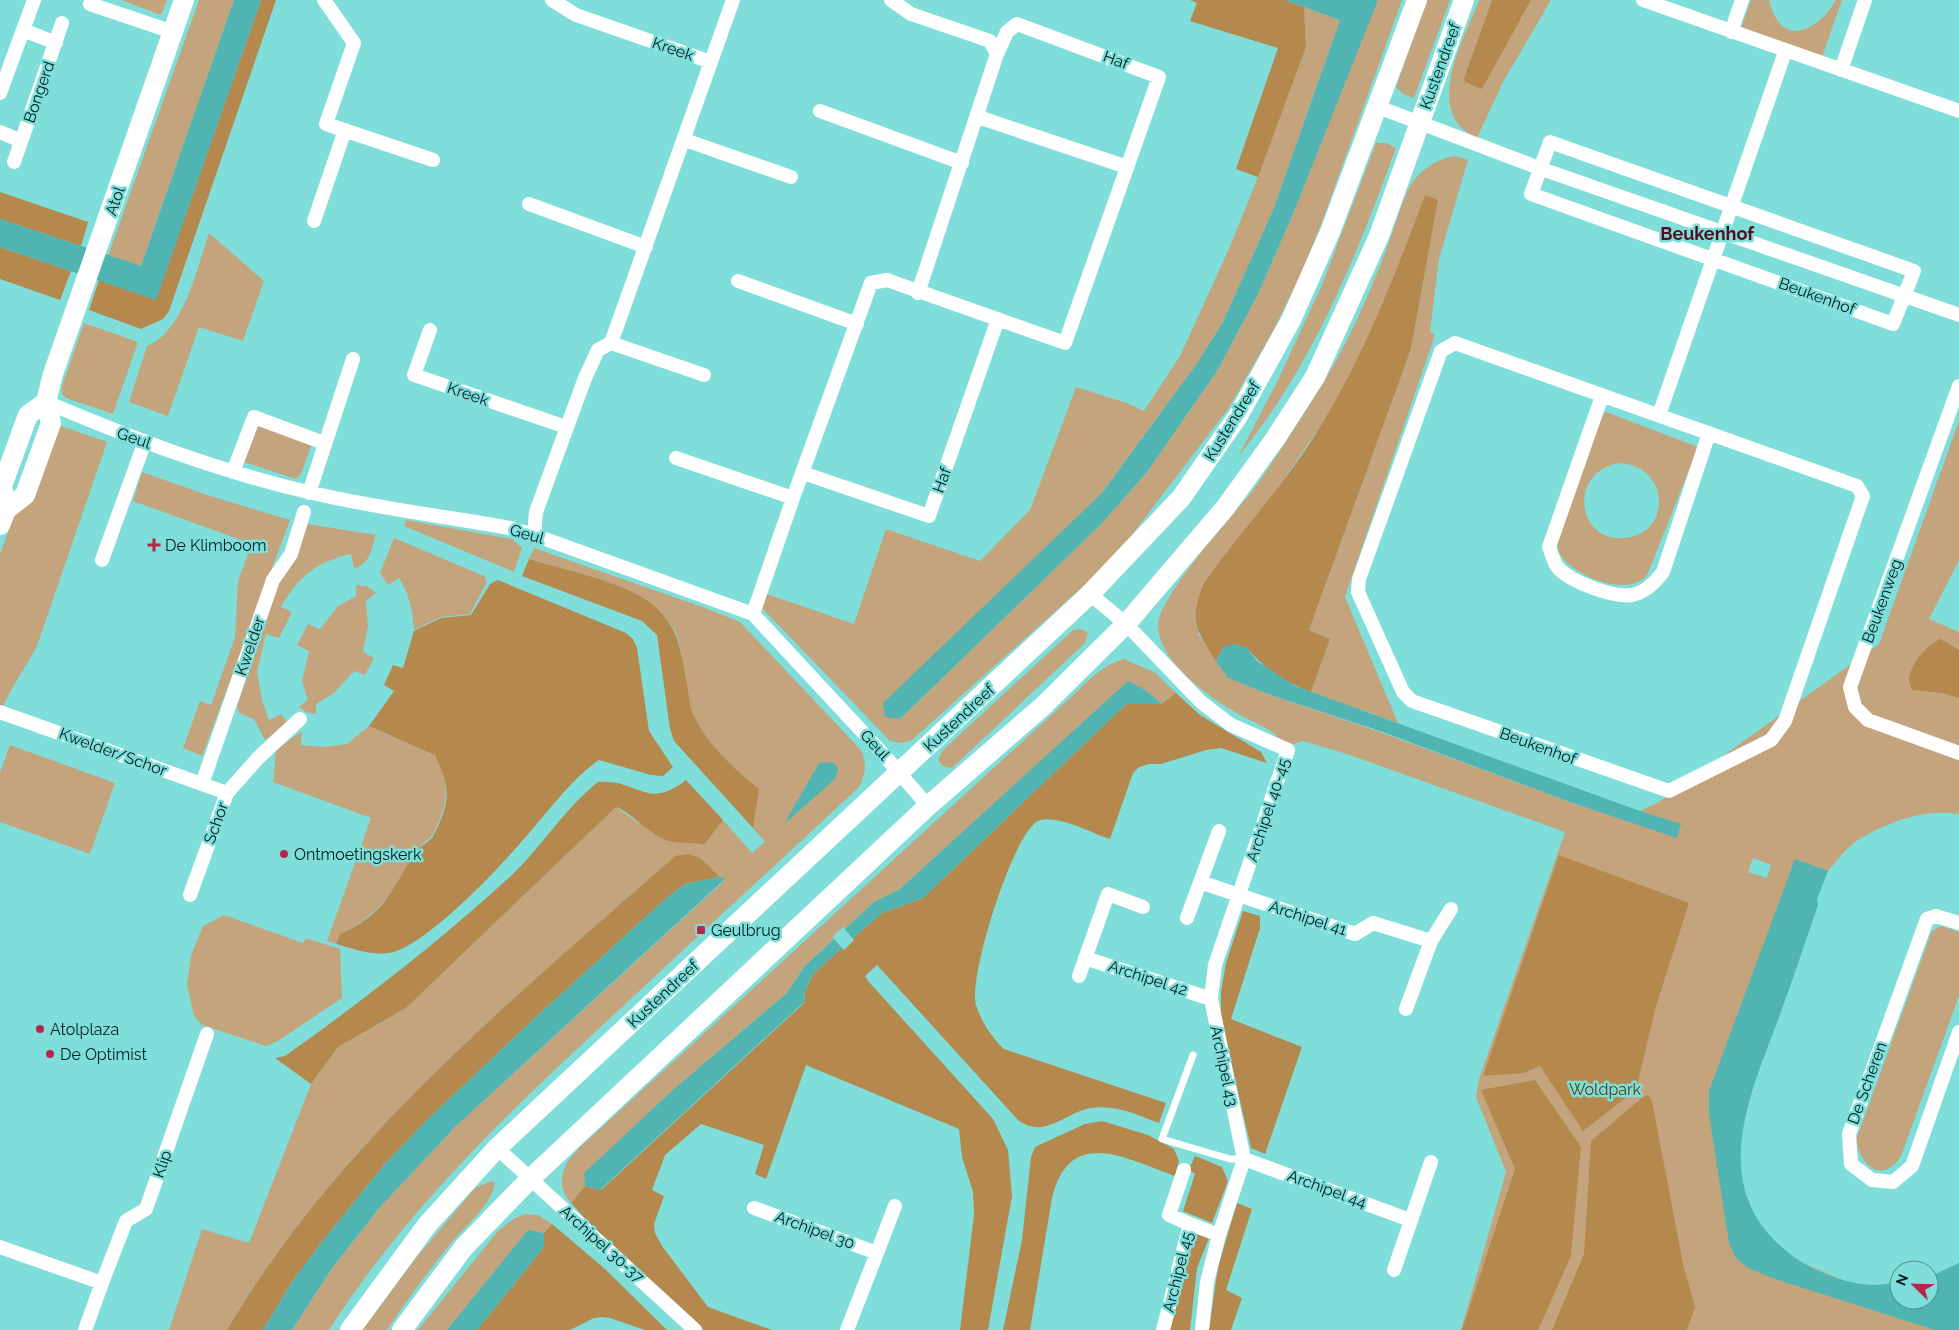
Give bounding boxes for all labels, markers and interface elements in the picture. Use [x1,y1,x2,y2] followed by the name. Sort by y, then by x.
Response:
[1416,20,1465,112] street label: Kustendreef
[650,33,697,65] street label: Kreek
[1101,47,1132,74] street label: Haf
[20,59,58,125] street label: Bongerd
[101,183,129,218] street label: Atol
[1660,223,1755,244] district label: Beukenhof
[1776,273,1859,319] street label: Beukenhof
[1200,377,1264,464] street label: Kustendreef
[445,378,492,410] street label: Kreek
[114,423,154,453] street label: Geul
[929,464,956,495] street label: Haf
[508,520,547,548] street label: Geul
[165,536,266,555] place label: De Klimboom
[147,538,161,552] marker: De Klimboom
[1858,556,1906,646] street label: Beukenweg
[231,614,269,678] street label: Kwelder
[919,680,999,756] street label: Kustendreef
[1497,723,1580,769] street label: Beukenhof
[57,724,170,780] street label: Kwelder/Schor
[856,726,894,765] street label: Geul
[1242,756,1294,864] street label: Archipel 40-45
[200,799,232,846] street label: Schor
[294,845,422,864] place label: Ontmoetingskerk
[278,848,290,860] marker: Ontmoetingskerk
[1267,897,1349,940] street label: Archipel 41
[711,921,781,940] place label: Geulbrug
[695,924,707,936] marker: Geulbrug
[623,956,703,1032] street label: Kustendreef
[1106,956,1190,1000] street label: Archipel 42
[50,1020,119,1039] place label: Atolplaza
[34,1023,46,1035] marker: Atolplaza
[1206,1024,1242,1108] street label: Archipel 43
[1843,1039,1891,1127] street label: De Scheren
[60,1045,147,1064] place label: De Optimist
[44,1048,56,1060] marker: De Optimist
[1569,1080,1642,1099] park label: Woldpark
[148,1148,176,1180] street label: Klip
[1285,1166,1369,1212] street label: Archipel 44
[556,1201,648,1287] street label: Archipel 30-37
[773,1207,857,1253] street label: Archipel 30
[1159,1229,1197,1314] street label: Archipel 45
[1889,1260,1939,1310] north arrow
[1893,1272,1911,1288] text: N

